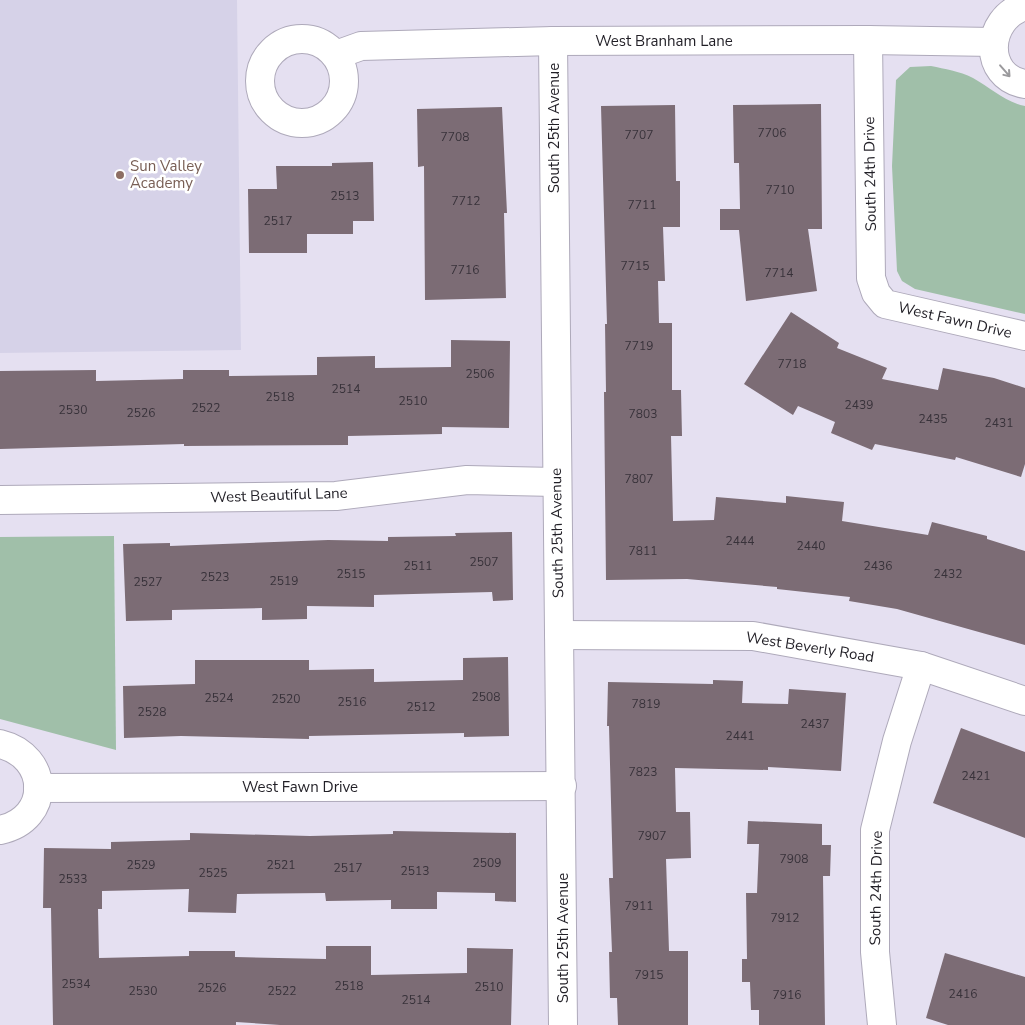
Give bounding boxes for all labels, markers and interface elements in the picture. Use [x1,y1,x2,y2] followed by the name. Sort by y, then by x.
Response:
[595,31,733,51] street label: West Branham Lane
[544,63,564,193] street label: South 25th Avenue
[999,65,1010,78] one-way arrow
[859,116,881,232] street label: South 24th Drive
[758,125,786,141] house number: 7706
[625,127,653,143] house number: 7707
[441,129,469,145] house number: 7708
[130,156,202,193] place label: Sun Valley Academy
[114,169,126,181] marker: Sun Valley Academy
[766,182,794,198] house number: 7710
[331,188,359,204] house number: 2513
[452,193,480,209] house number: 7712
[628,197,656,213] house number: 7711
[264,213,292,229] house number: 2517
[621,258,649,274] house number: 7715
[451,262,479,278] house number: 7716
[765,265,793,281] house number: 7714
[896,297,1014,343] street label: West Fawn Drive
[625,338,653,354] house number: 7719
[778,356,806,372] house number: 7718
[466,366,494,382] house number: 2506
[332,381,360,397] house number: 2514
[266,389,294,405] house number: 2518
[399,393,427,409] house number: 2510
[845,397,873,413] house number: 2439
[192,400,220,416] house number: 2522
[59,402,87,418] house number: 2530
[127,405,155,421] house number: 2526
[629,406,657,422] house number: 7803
[919,411,947,427] house number: 2435
[985,415,1013,431] house number: 2431
[546,468,568,598] street label: South 25th Avenue
[625,471,653,487] house number: 7807
[210,483,348,507] street label: West Beautiful Lane
[726,533,754,549] house number: 2444
[797,538,825,554] house number: 2440
[629,543,657,559] house number: 7811
[470,554,498,570] house number: 2507
[404,558,432,574] house number: 2511
[864,558,892,574] house number: 2436
[337,566,365,582] house number: 2515
[934,566,962,582] house number: 2432
[201,569,229,585] house number: 2523
[270,573,298,589] house number: 2519
[134,574,162,590] house number: 2527
[744,627,876,667] street label: West Beverly Road
[472,689,500,705] house number: 2508
[205,690,233,706] house number: 2524
[272,691,300,707] house number: 2520
[338,694,366,710] house number: 2516
[632,696,660,712] house number: 7819
[407,699,435,715] house number: 2512
[138,704,166,720] house number: 2528
[801,716,829,732] house number: 2437
[726,728,754,744] house number: 2441
[629,764,657,780] house number: 7823
[962,768,990,784] house number: 2421
[242,777,358,797] street label: West Fawn Drive
[638,828,666,844] house number: 7907
[865,830,887,946] street label: South 24th Drive
[780,851,808,867] house number: 7908
[473,855,501,871] house number: 2509
[127,857,155,873] house number: 2529
[267,857,295,873] house number: 2521
[334,860,362,876] house number: 2517
[401,863,429,879] house number: 2513
[199,865,227,881] house number: 2525
[59,871,87,887] house number: 2533
[553,873,573,1003] street label: South 25th Avenue
[625,898,653,914] house number: 7911
[771,910,799,926] house number: 7912
[635,967,663,983] house number: 7915
[62,976,90,992] house number: 2534
[335,978,363,994] house number: 2518
[475,979,503,995] house number: 2510
[198,980,226,996] house number: 2526
[129,983,157,999] house number: 2530
[268,983,296,999] house number: 2522
[949,986,977,1002] house number: 2416
[773,987,801,1003] house number: 7916
[402,992,430,1008] house number: 2514

